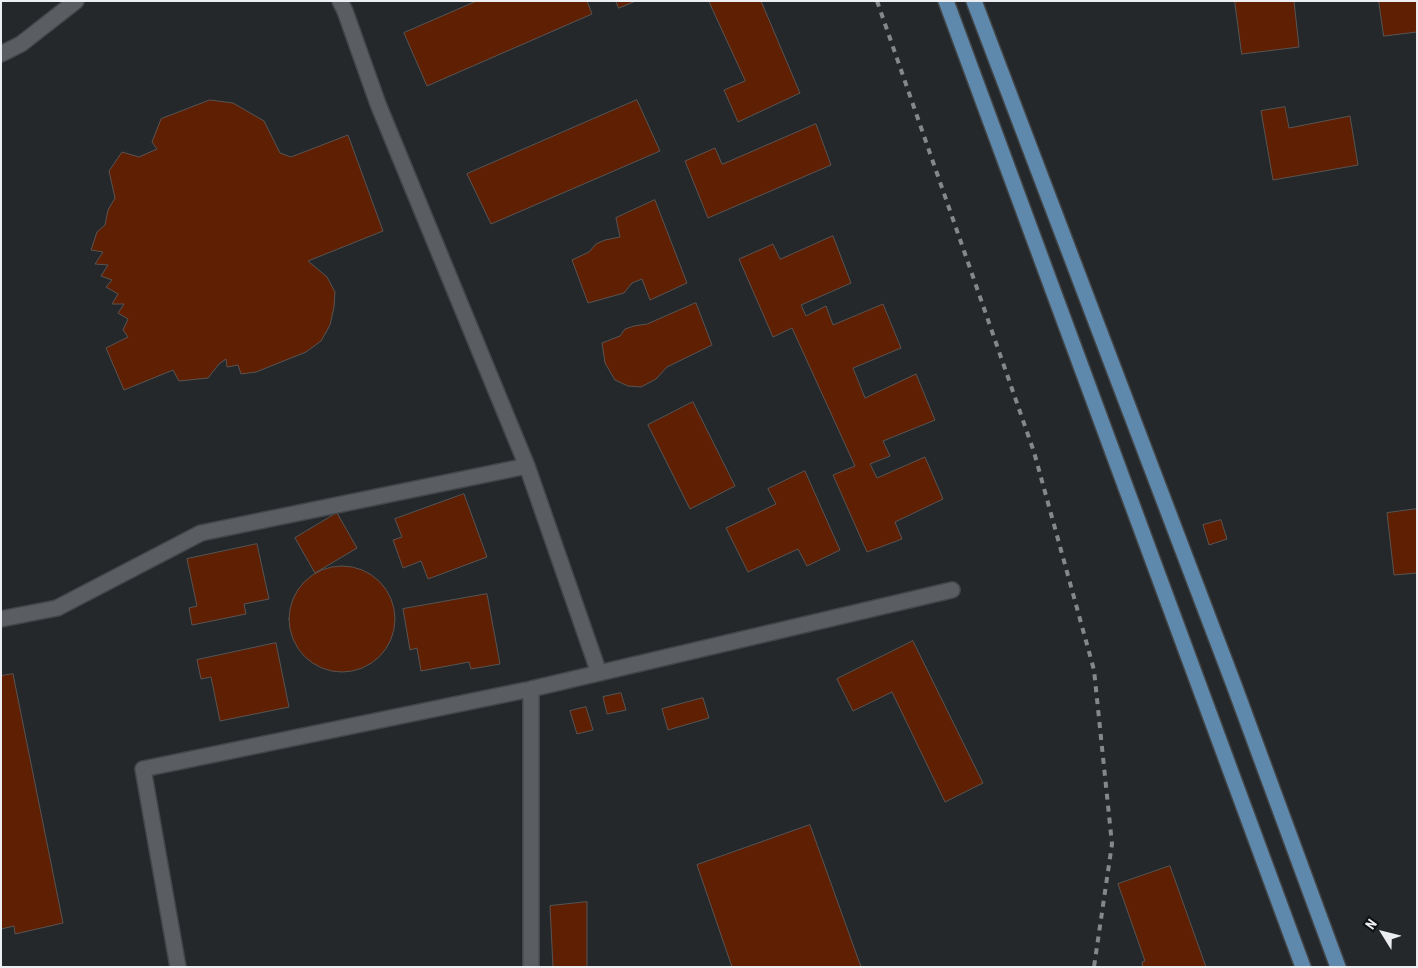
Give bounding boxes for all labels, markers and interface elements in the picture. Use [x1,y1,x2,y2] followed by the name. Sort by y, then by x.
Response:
[1358,908,1408,958] north arrow
[1362,916,1380,932] text: N

